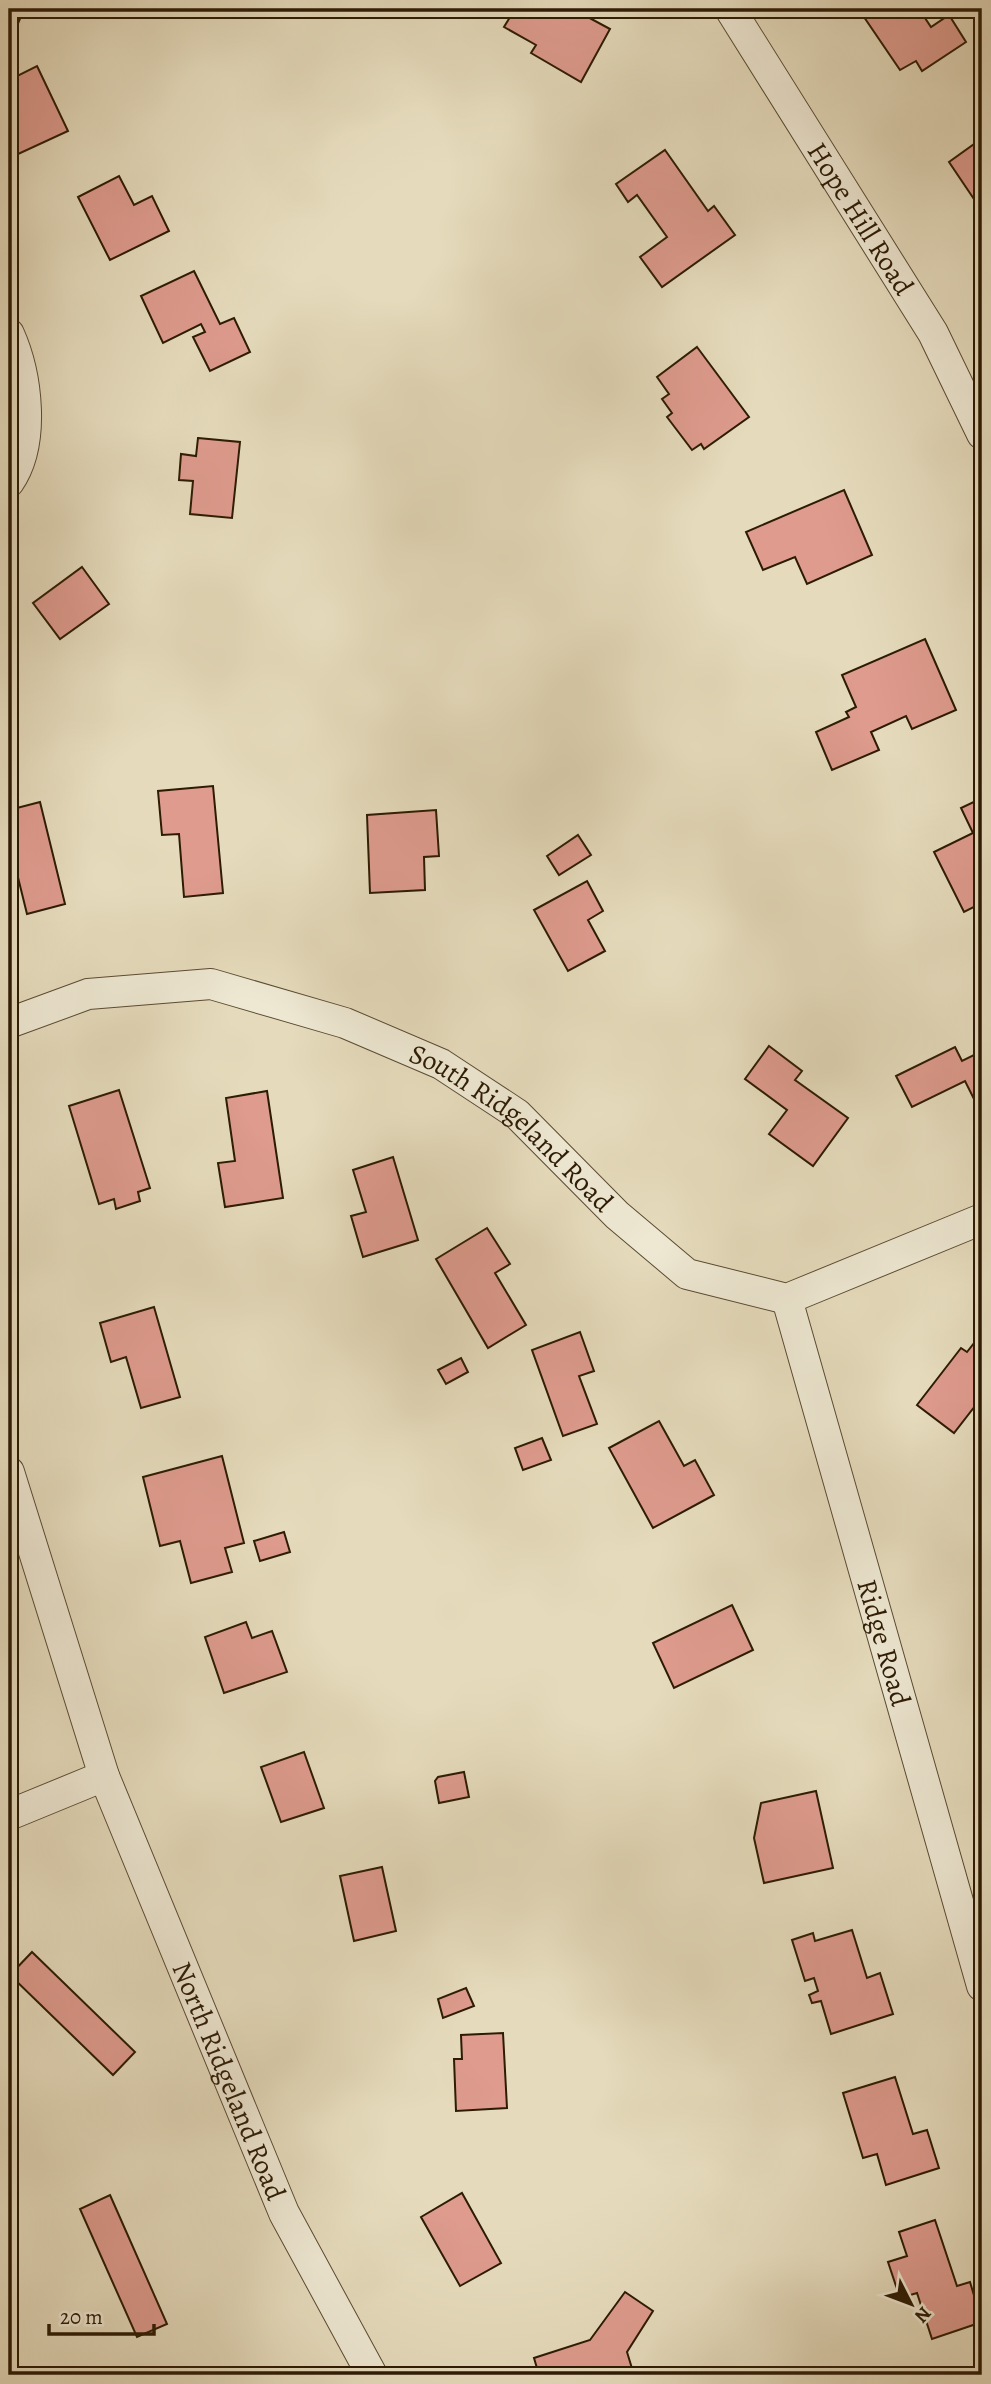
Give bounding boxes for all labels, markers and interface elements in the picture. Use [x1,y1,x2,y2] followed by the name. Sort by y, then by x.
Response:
[798,135,923,303] street label: Hope Hill Road
[403,1035,622,1221] street label: South Ridgeland Road
[847,1575,920,1711] street label: Ridge Road
[163,1956,295,2207] street label: North Ridgeland Road
[876,2268,946,2338] north arrow
[49,2293,154,2337] scale bar
[908,2301,937,2329] text: N
[60,2303,103,2331] text: 20 m

